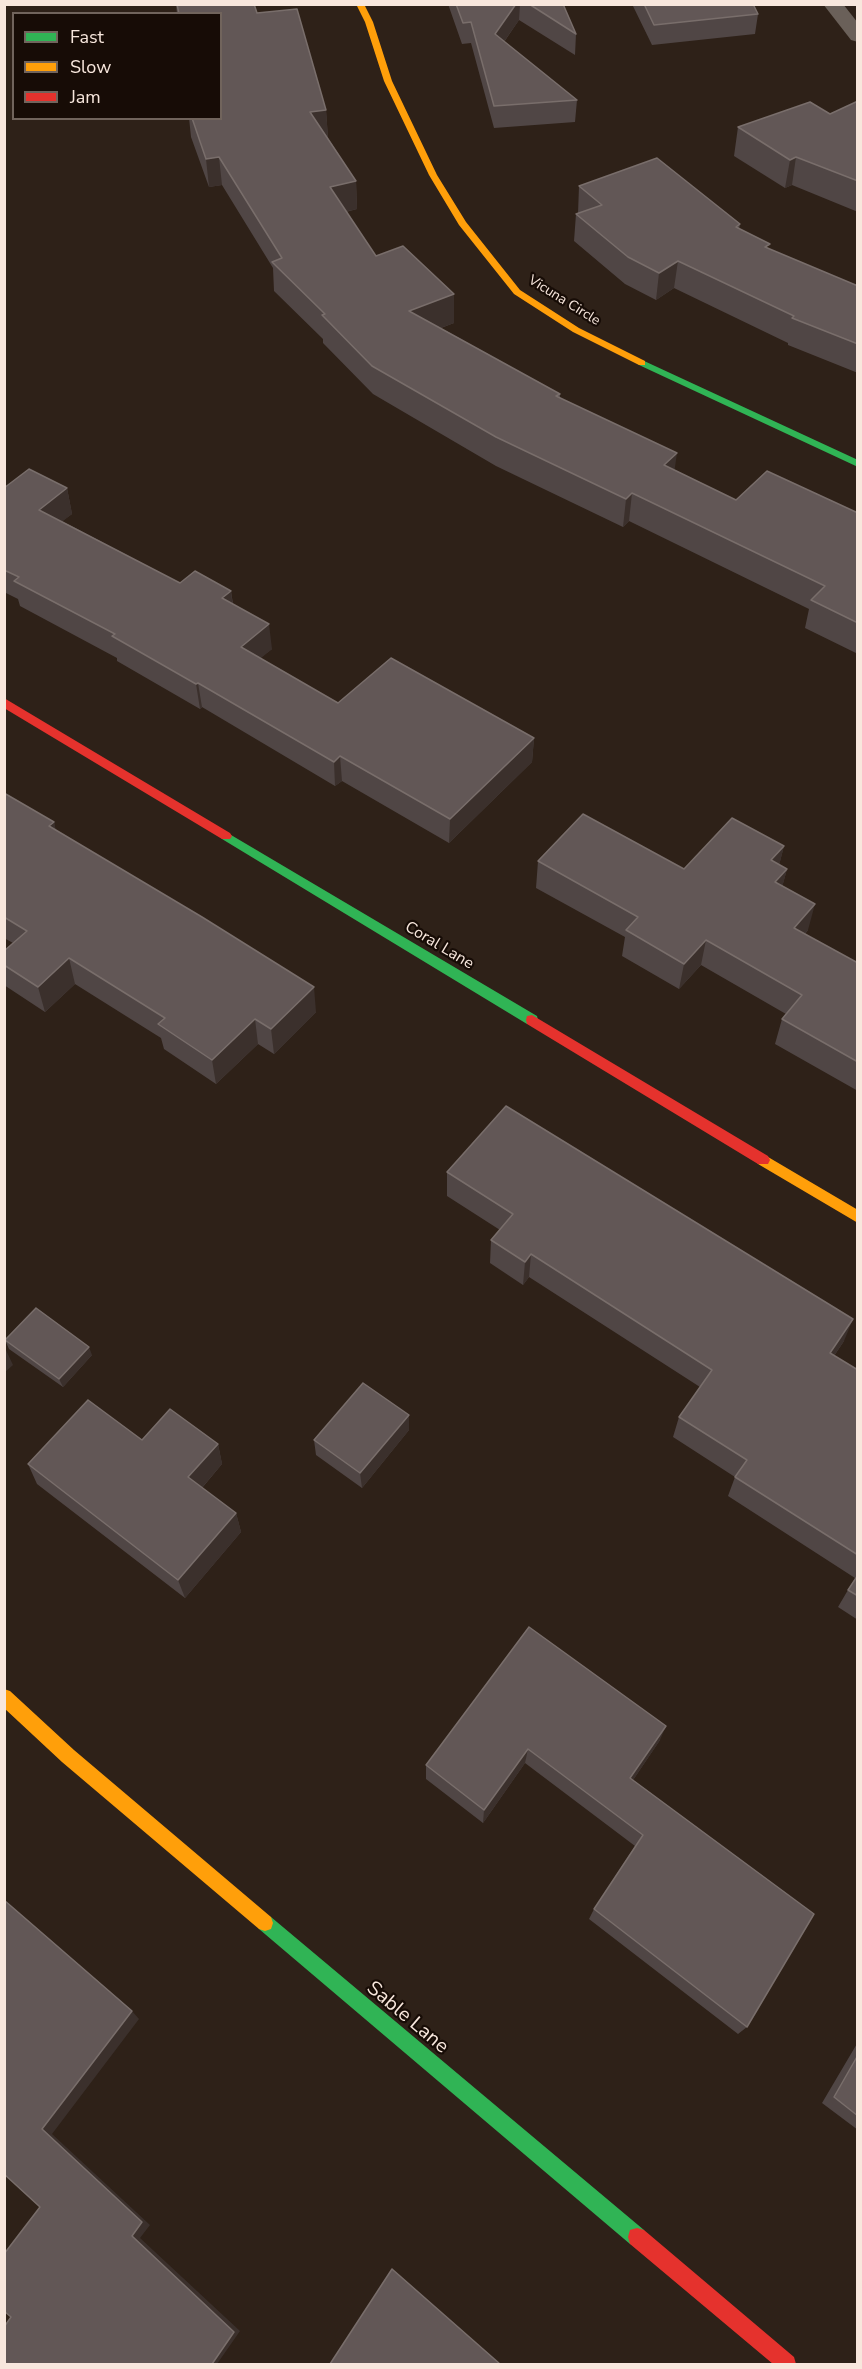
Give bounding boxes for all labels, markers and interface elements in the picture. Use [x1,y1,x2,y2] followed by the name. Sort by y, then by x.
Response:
[12,12,222,120] legend
[70,25,104,49] text: Fast
[70,55,111,79] text: Slow
[70,85,101,109] text: Jam
[525,272,603,330] street label: Vicuna Circle
[401,918,477,974] street label: Coral Lane
[361,1977,453,2059] street label: Sable Lane

